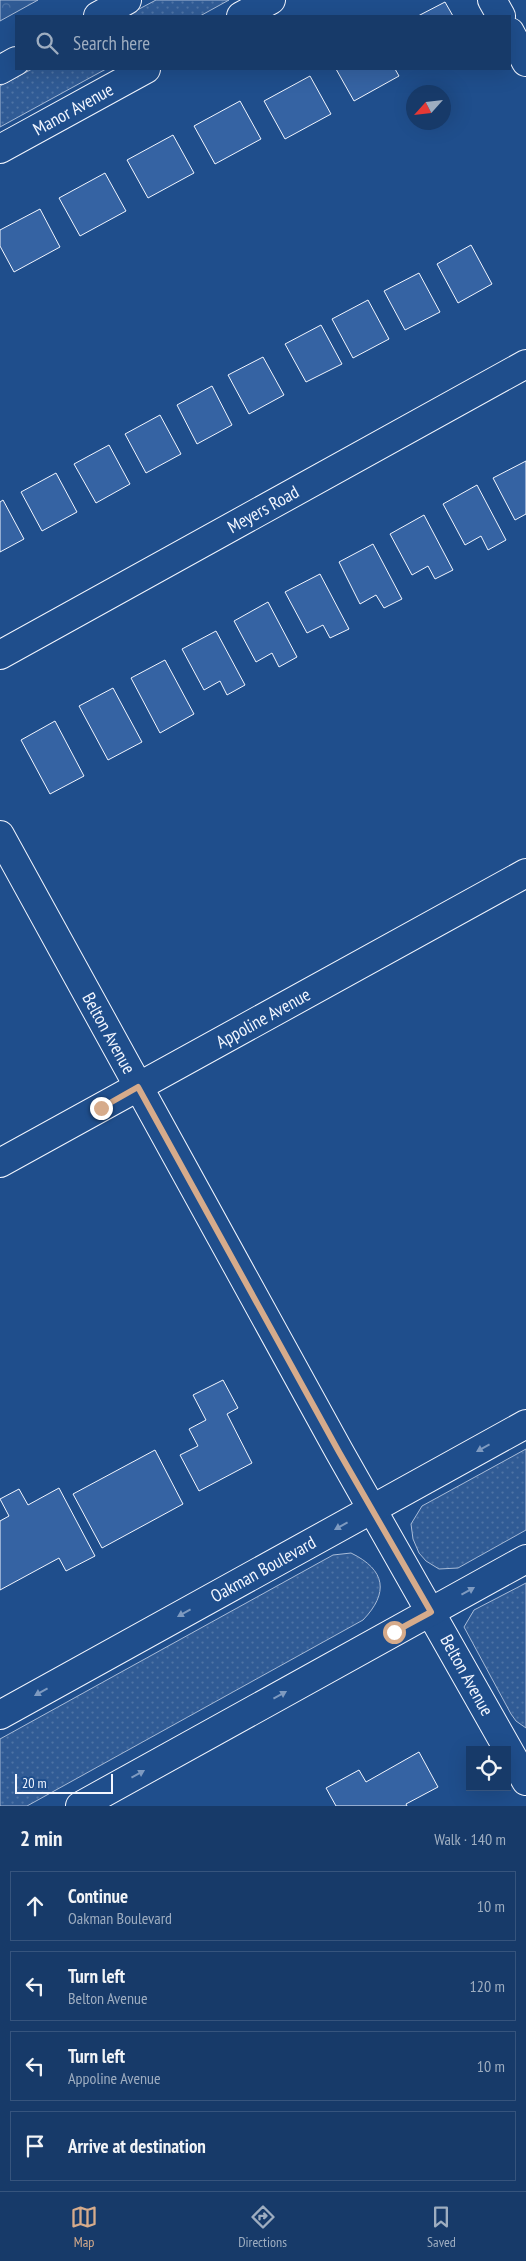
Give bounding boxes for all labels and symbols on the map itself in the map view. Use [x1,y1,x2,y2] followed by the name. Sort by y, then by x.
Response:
[29,78,117,140] street label: Manor Avenue
[406,85,451,130] north arrow
[223,480,303,538] street label: Meyers Road
[212,983,314,1053] street label: Appoline Avenue
[77,988,141,1078] street label: Belton Avenue
[90,1097,113,1120] route end
[477,1443,490,1452] one-way arrow
[334,1522,348,1530] one-way arrow
[206,1531,320,1607] street label: Oakman Boulevard
[461,1587,475,1595] one-way arrow
[177,1609,190,1618] one-way arrow
[383,1621,406,1644] route start
[435,1630,499,1720] street label: Belton Avenue
[34,1688,49,1696] one-way arrow
[273,1691,287,1699] one-way arrow
[131,1770,145,1778] one-way arrow
[15,1771,112,1794] scale bar

